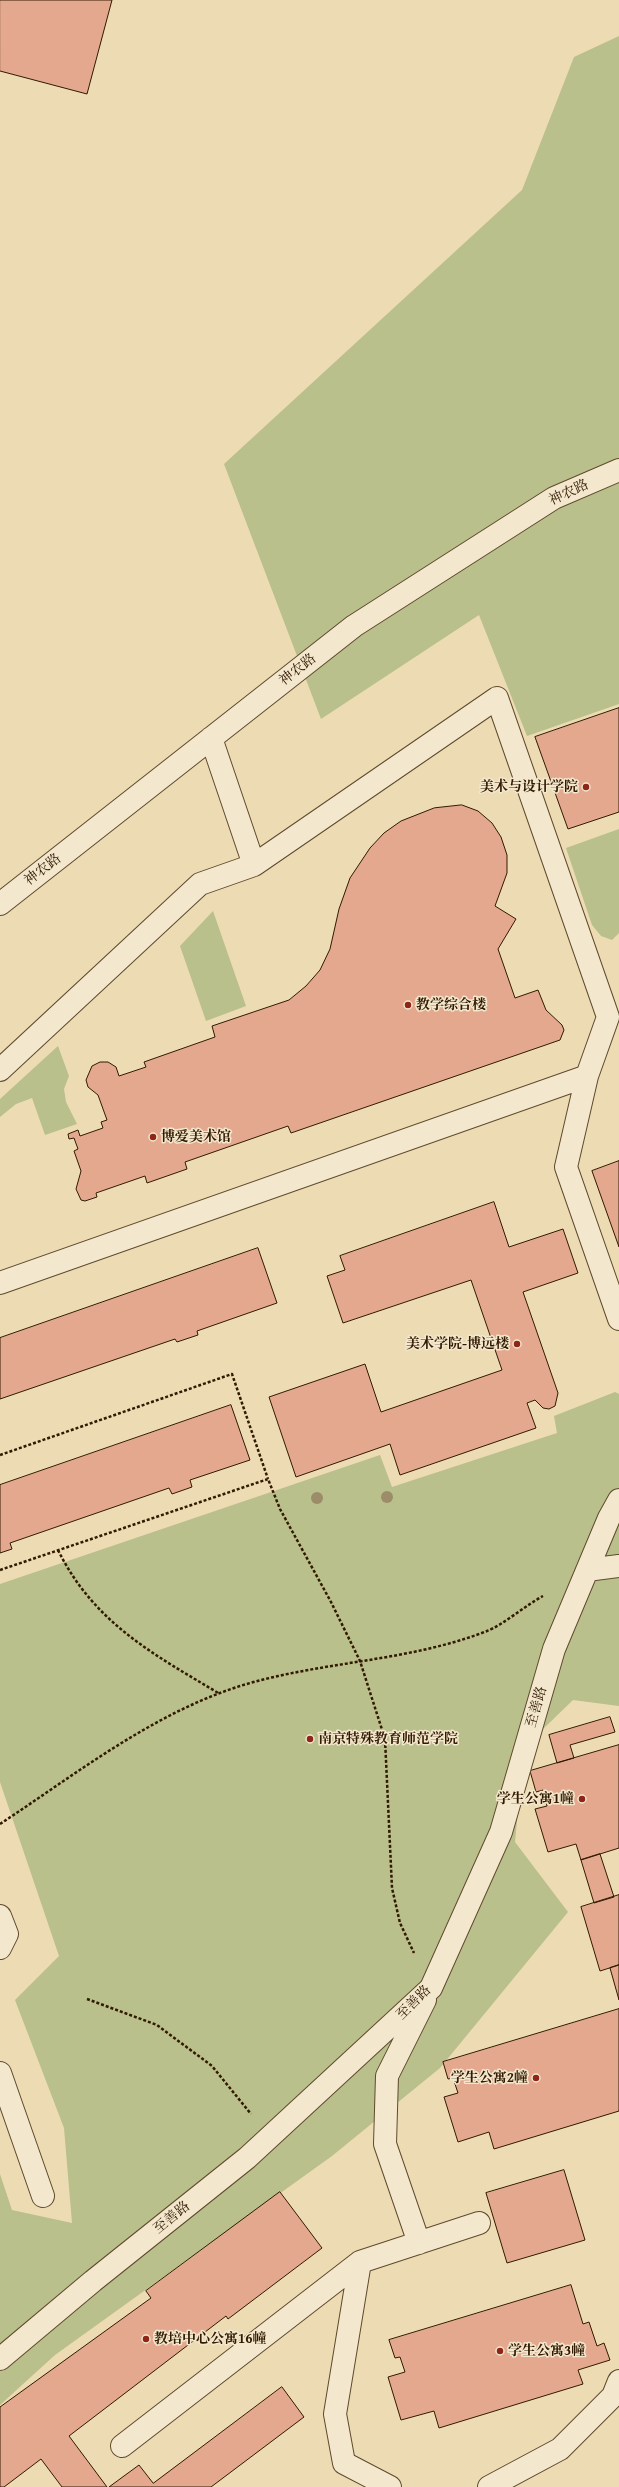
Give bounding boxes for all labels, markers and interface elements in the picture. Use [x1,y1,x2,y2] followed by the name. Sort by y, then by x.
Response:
[546,477,592,509] street label: 神农路
[276,650,320,690] street label: 神农路
[480,779,578,795] place label: 美术与设计学院
[581,782,591,792] marker: 美术与设计学院
[21,850,65,890] street label: 神农路
[416,997,486,1013] place label: 教学综合楼
[403,1000,413,1010] marker: 教学综合楼
[161,1129,231,1145] place label: 博爱美术馆
[148,1132,158,1142] marker: 博爱美术馆
[406,1336,509,1352] place label: 美术学院-博远楼
[512,1339,522,1349] marker: 美术学院-博远楼
[523,1684,551,1730] street label: 至善路
[318,1731,458,1747] place label: 南京特殊教育师范学院
[305,1734,315,1744] marker: 南京特殊教育师范学院
[497,1791,574,1807] place label: 学生公寓1幢
[577,1794,587,1804] marker: 学生公寓1幢
[393,1982,435,2024] street label: 至善路
[451,2070,528,2086] place label: 学生公寓2幢
[531,2073,541,2083] marker: 学生公寓2幢
[150,2198,194,2238] street label: 至善路
[154,2331,267,2347] place label: 教培中心公寓16幢
[141,2334,151,2344] marker: 教培中心公寓16幢
[508,2343,585,2359] place label: 学生公寓3幢
[495,2346,505,2356] marker: 学生公寓3幢

